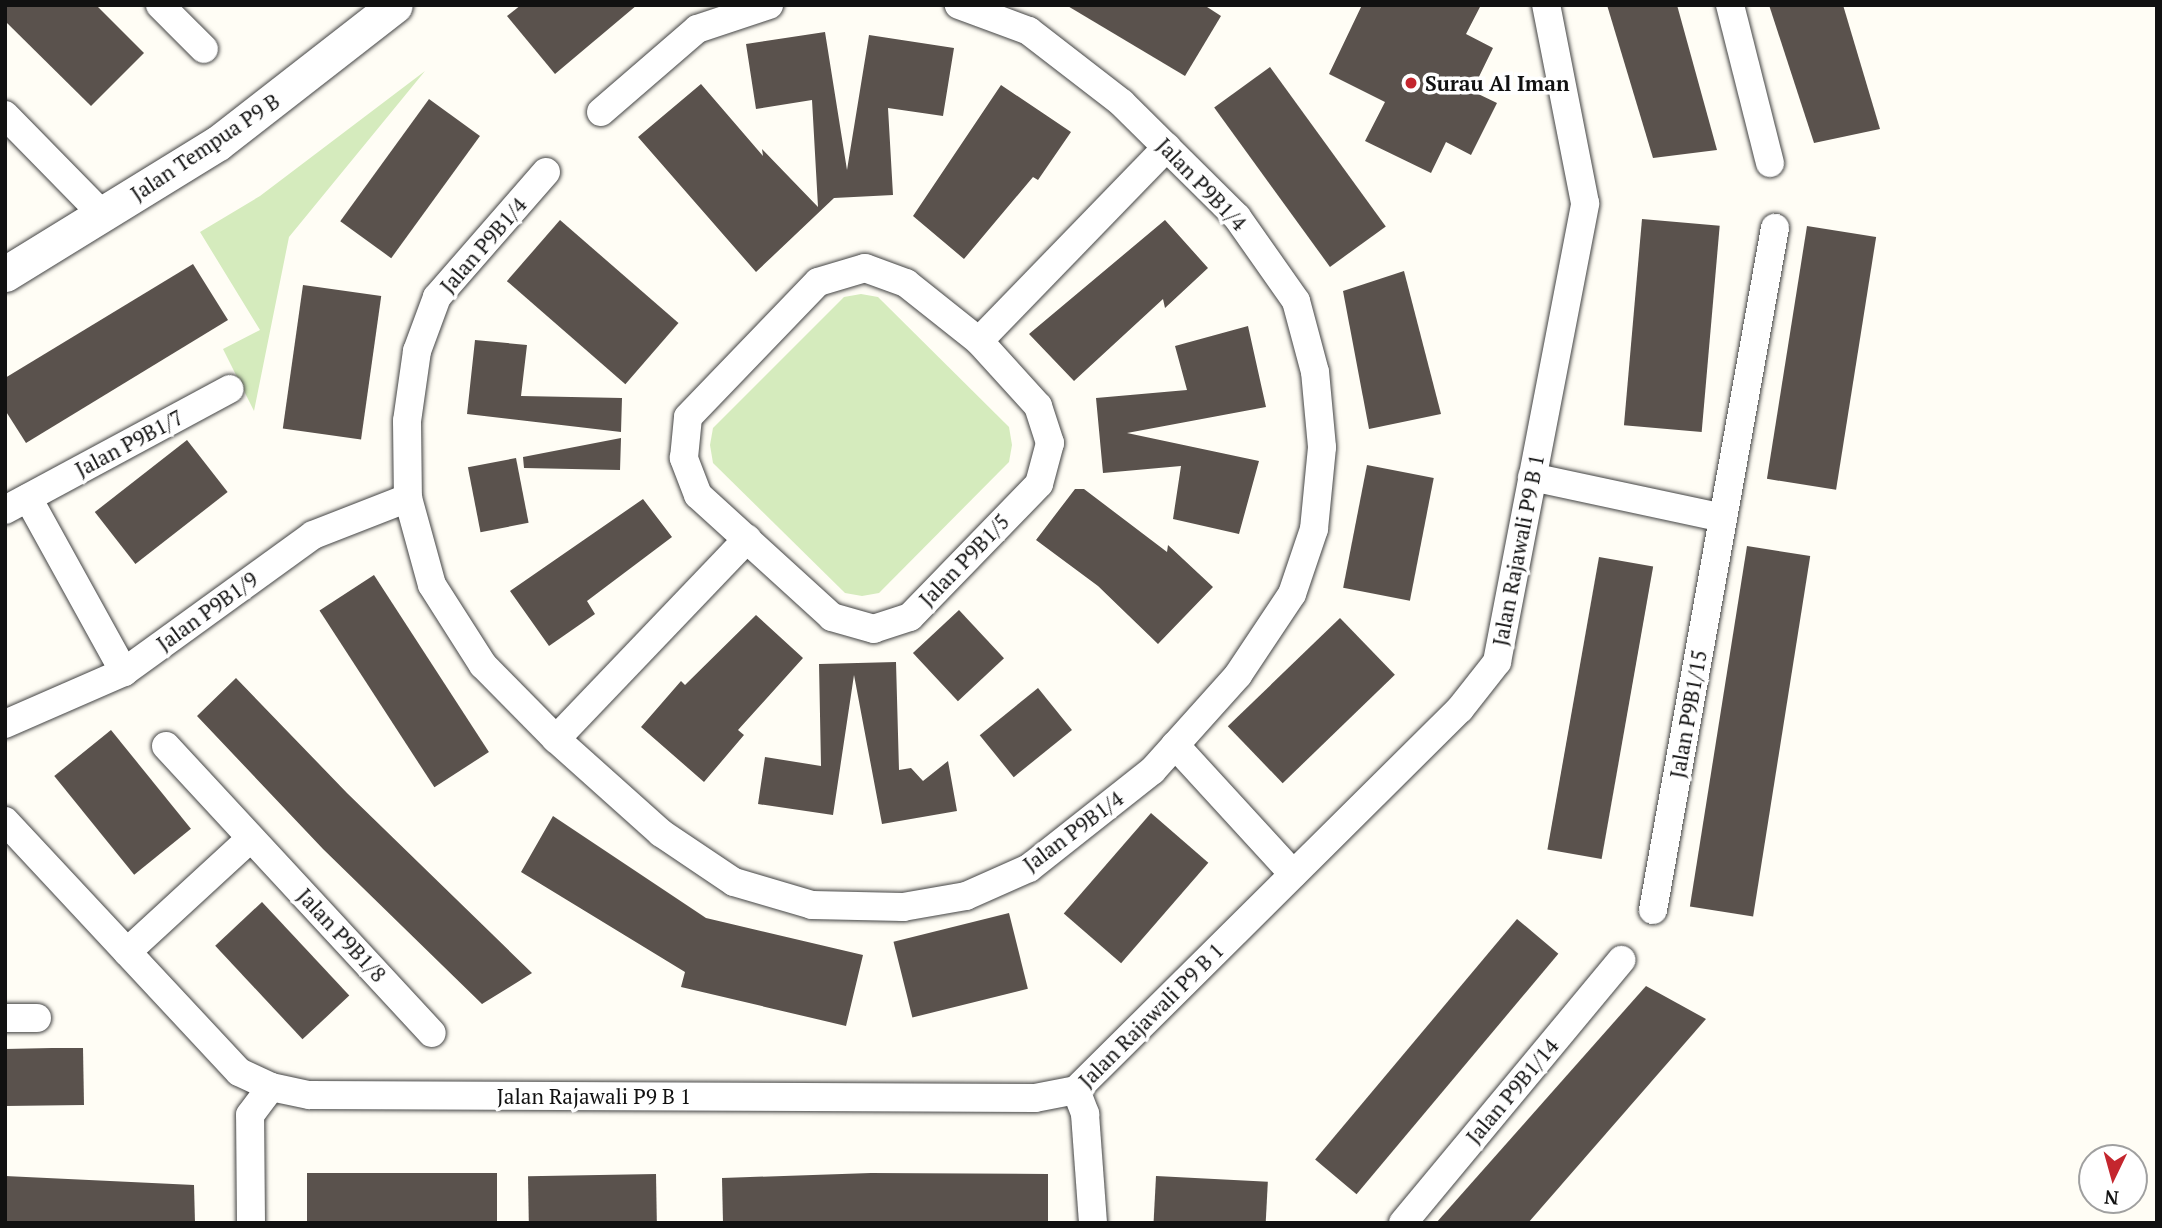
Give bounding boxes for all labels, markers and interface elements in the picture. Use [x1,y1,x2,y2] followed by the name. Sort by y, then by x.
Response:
[1425,70,1570,96] place label: Surau Al Iman
[1403,75,1419,91] marker: Surau Al Iman
[126,88,284,206] street label: Jalan Tempua P9 B
[1152,133,1252,235] street label: Jalan P9B1/4
[435,192,531,298] street label: Jalan P9B1/4
[71,404,187,482] street label: Jalan P9B1/7
[1487,452,1549,648] street label: Jalan Rajawali P9 B 1
[914,509,1014,611] street label: Jalan P9B1/5
[152,566,262,656] street label: Jalan P9B1/9
[1664,648,1712,780] street label: Jalan P9B1/15
[1018,785,1128,877] street label: Jalan P9B1/4
[292,883,392,987] street label: Jalan P9B1/8
[1073,937,1229,1093] street label: Jalan Rajawali P9 B 1
[1461,1033,1563,1149] street label: Jalan P9B1/14
[497,1083,691,1109] street label: Jalan Rajawali P9 B 1
[2078,1144,2148,1214] north arrow
[2103,1185,2120,1212] text: N

